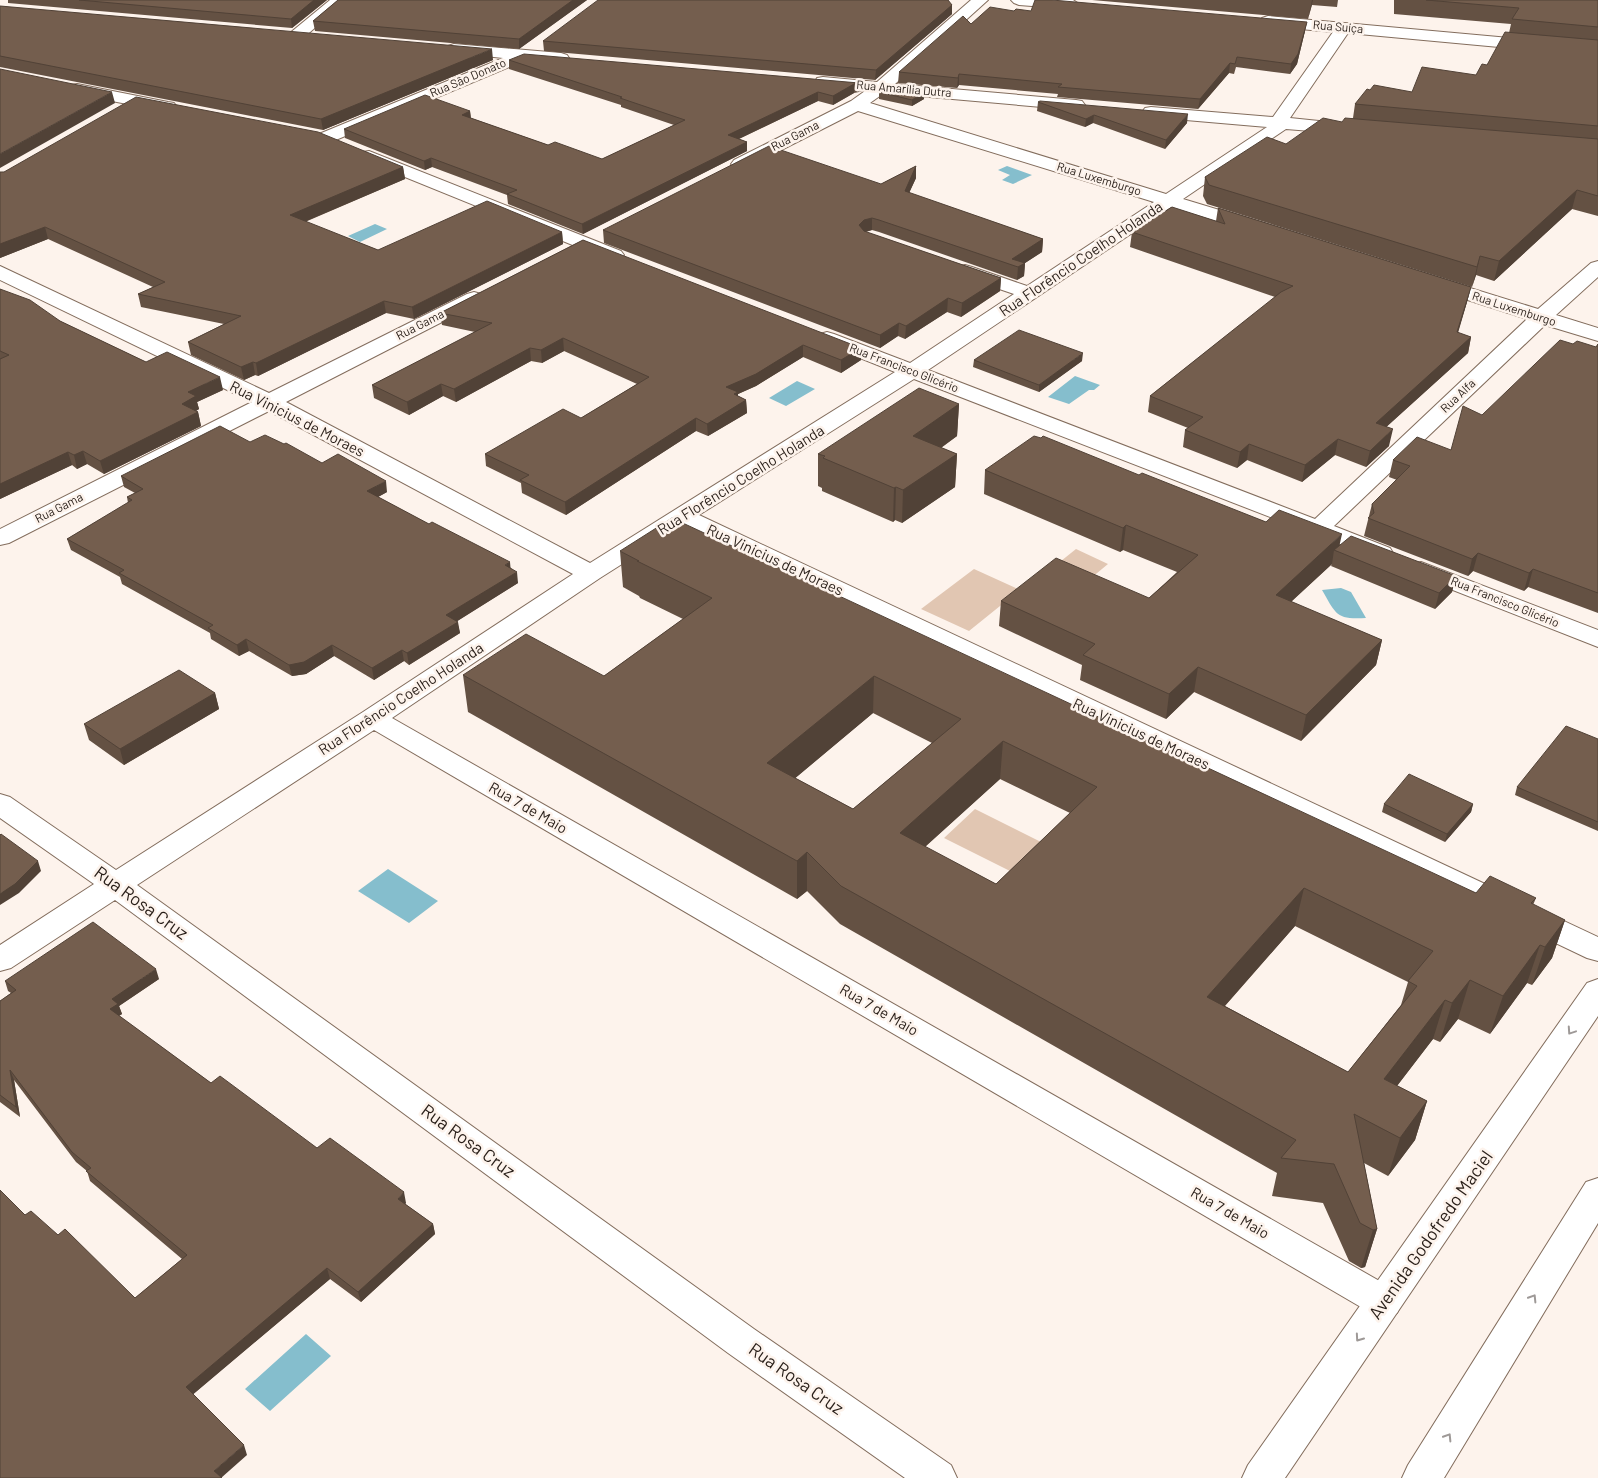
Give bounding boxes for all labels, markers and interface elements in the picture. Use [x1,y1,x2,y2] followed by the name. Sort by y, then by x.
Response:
[1312,17,1364,35] street label: Rua Suíça
[427,55,508,99] street label: Rua São Donato
[856,77,952,99] street label: Rua Amarília Dutra
[768,117,821,153] street label: Rua Gama
[1055,159,1143,198] street label: Rua Luxemburgo
[995,197,1165,320] street label: Rua Florêncio Coelho Holanda
[1471,288,1558,328] street label: Rua Luxemburgo
[393,306,446,342] street label: Rua Gama
[848,340,961,394] street label: Rua Francisco Glicério
[227,376,368,460] street label: Rua Vinicius de Moraes
[1437,376,1478,415] street label: Rua Alfa
[654,420,827,538] street label: Rua Florêncio Coelho Holanda
[32,489,85,525] street label: Rua Gama
[704,520,847,599] street label: Rua Vinicius de Moraes
[1449,573,1562,629] street label: Rua Francisco Glicério
[315,638,486,758] street label: Rua Florêncio Coelho Holanda
[1070,694,1213,773] street label: Rua Vinicius de Moraes
[486,777,571,837] street label: Rua 7 de Maio
[90,861,193,944] street label: Rua Rosa Cruz
[837,979,922,1039] street label: Rua 7 de Maio
[1568,1026,1577,1035] one-way arrow
[417,1099,520,1182] street label: Rua Rosa Cruz
[1364,1146,1497,1323] street label: Avenida Godofredo Maciel
[1188,1182,1273,1242] street label: Rua 7 de Maio
[1527,1295,1536,1304] one-way arrow
[1356,1332,1365,1342] one-way arrow
[745,1337,848,1419] street label: Rua Rosa Cruz
[1441,1433,1451,1442] one-way arrow

